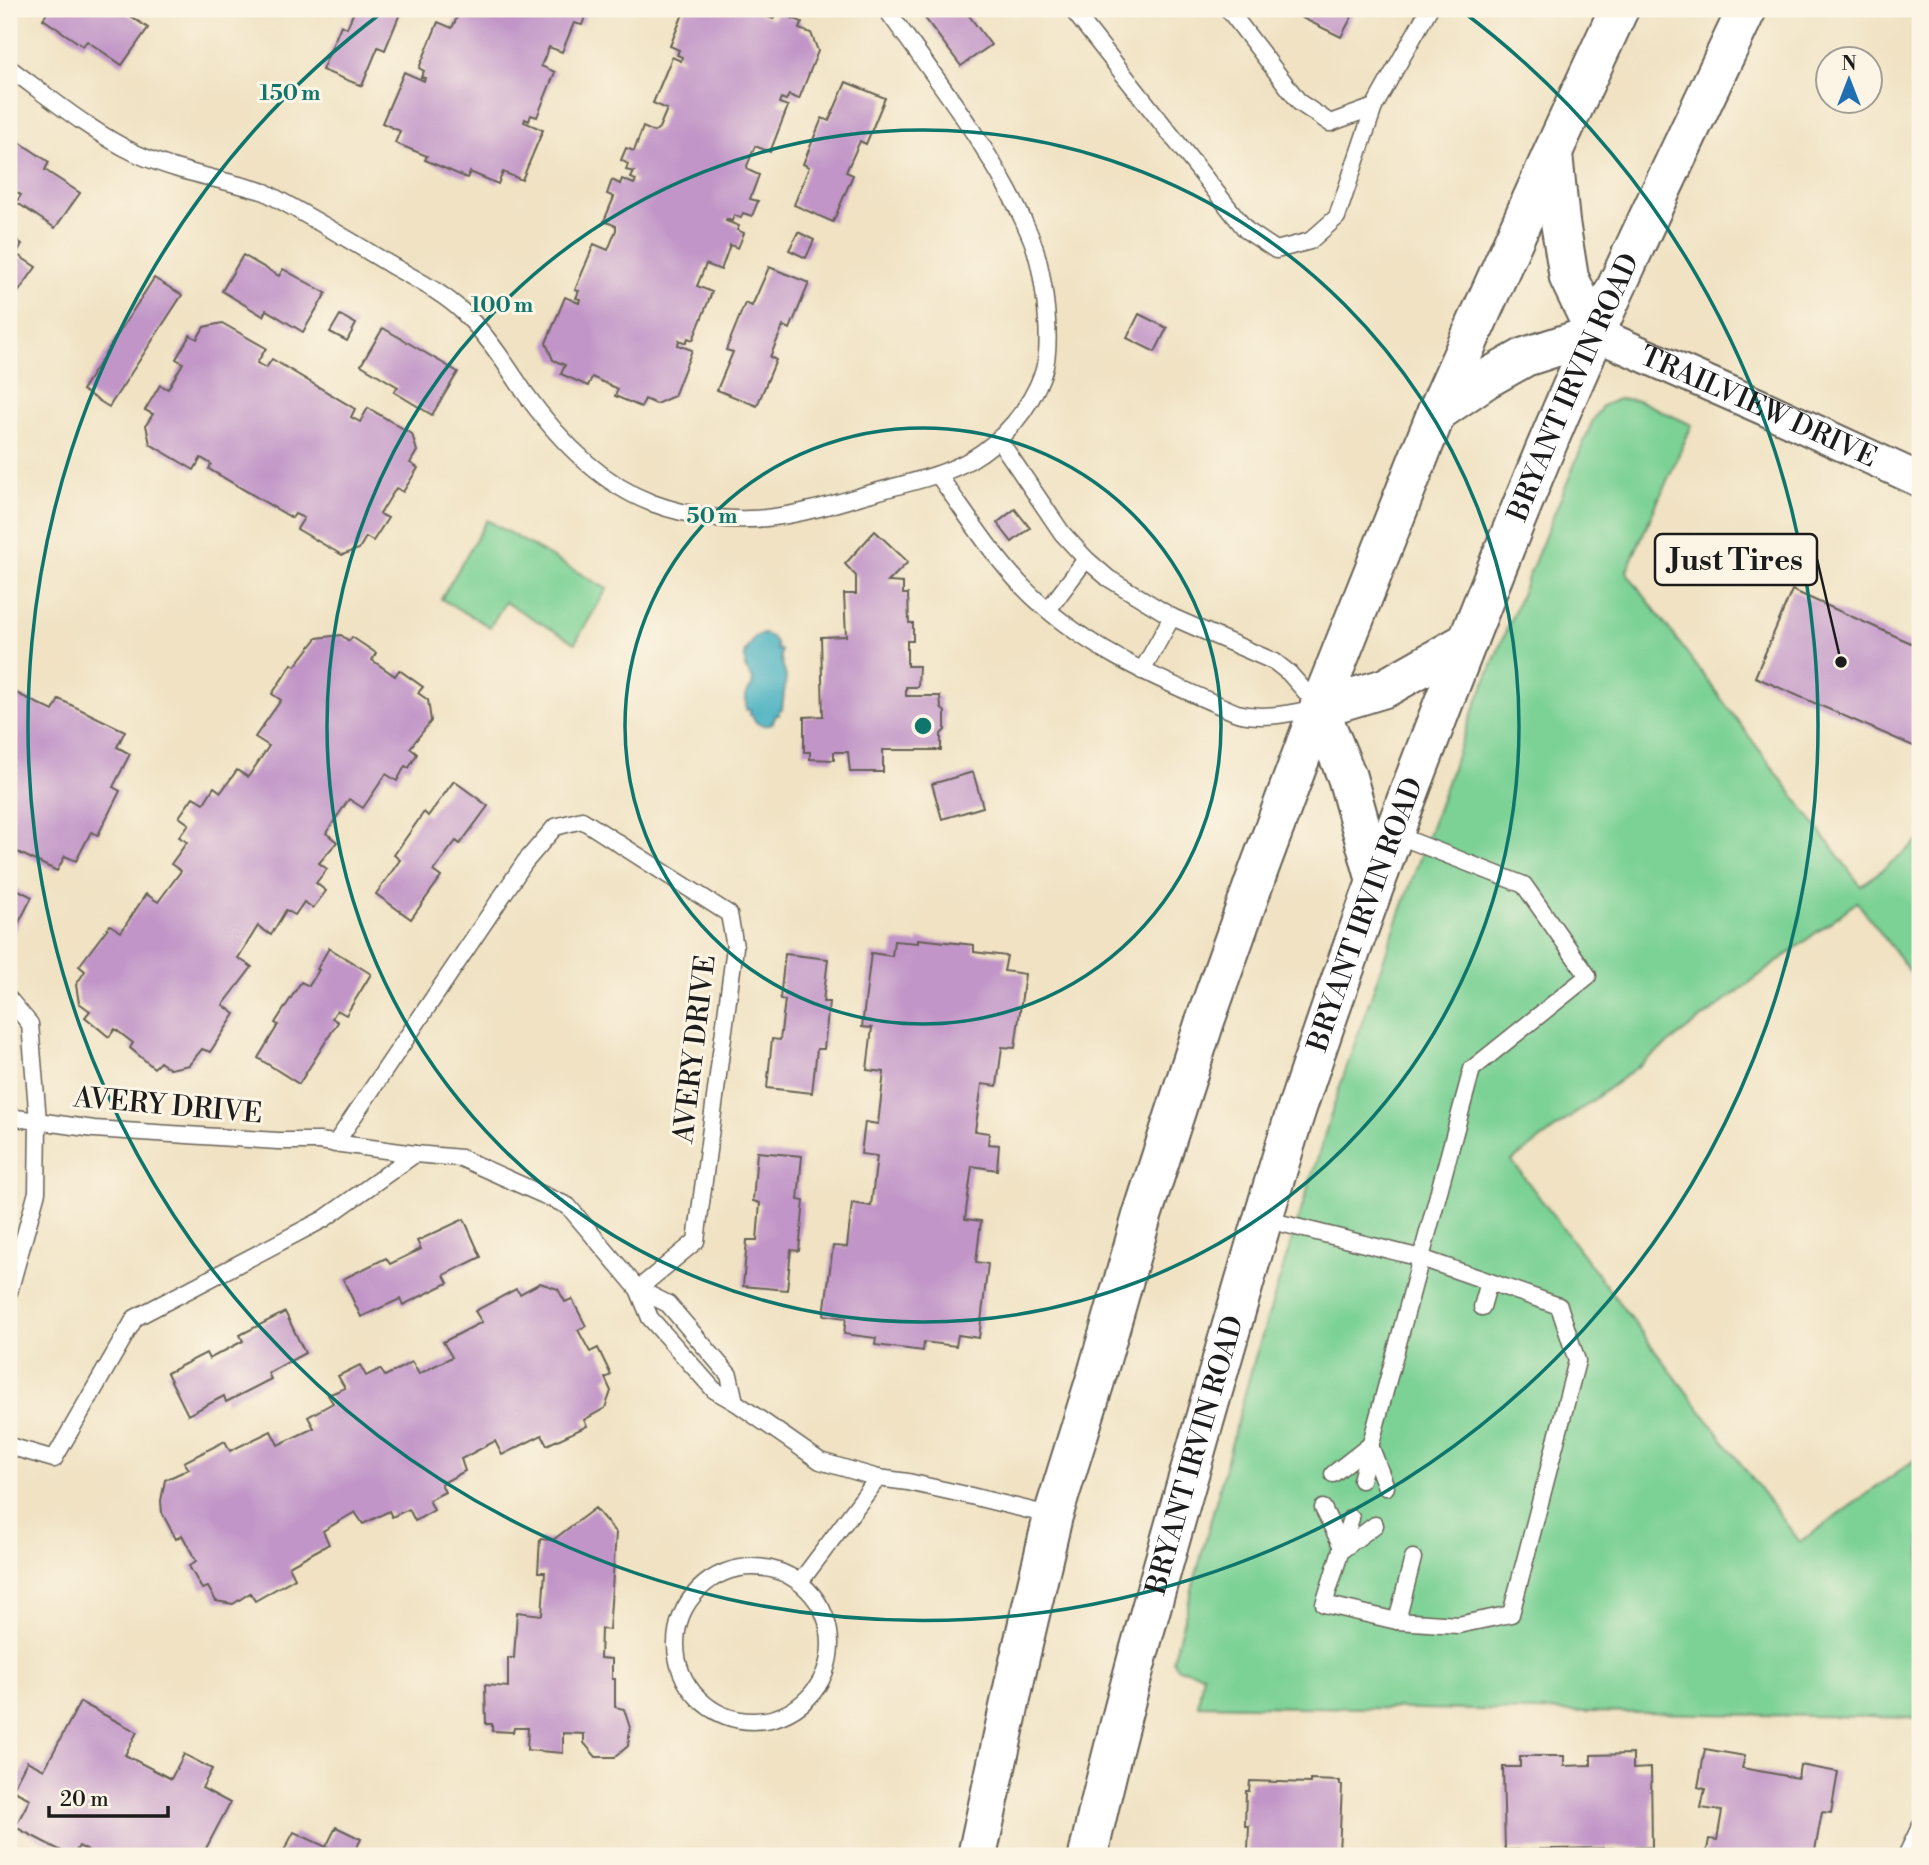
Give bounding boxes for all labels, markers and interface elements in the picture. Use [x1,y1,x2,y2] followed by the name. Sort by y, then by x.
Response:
[1814,46,1884,116] north arrow
[1841,52,1857,76] text: N
[260,81,320,107] text: 150 m
[1500,248,1647,527] street label: BRYANT IRVIN ROAD
[471,293,533,319] text: 100 m
[1635,338,1882,475] street label: TRAILVIEW DRIVE
[687,504,737,530] text: 50 m
[1655,534,1817,585] callout: Just Tires
[1665,542,1803,580] text: Just Tires
[911,714,935,738] centre of rings
[1299,773,1431,1057] street label: BRYANT IRVIN ROAD
[666,953,724,1146] street label: AVERY DRIVE
[71,1080,264,1132] street label: AVERY DRIVE
[1138,1312,1251,1599] street label: BRYANT IRVIN ROAD
[49,1774,168,1818] scale bar
[60,1787,109,1813] text: 20 m

